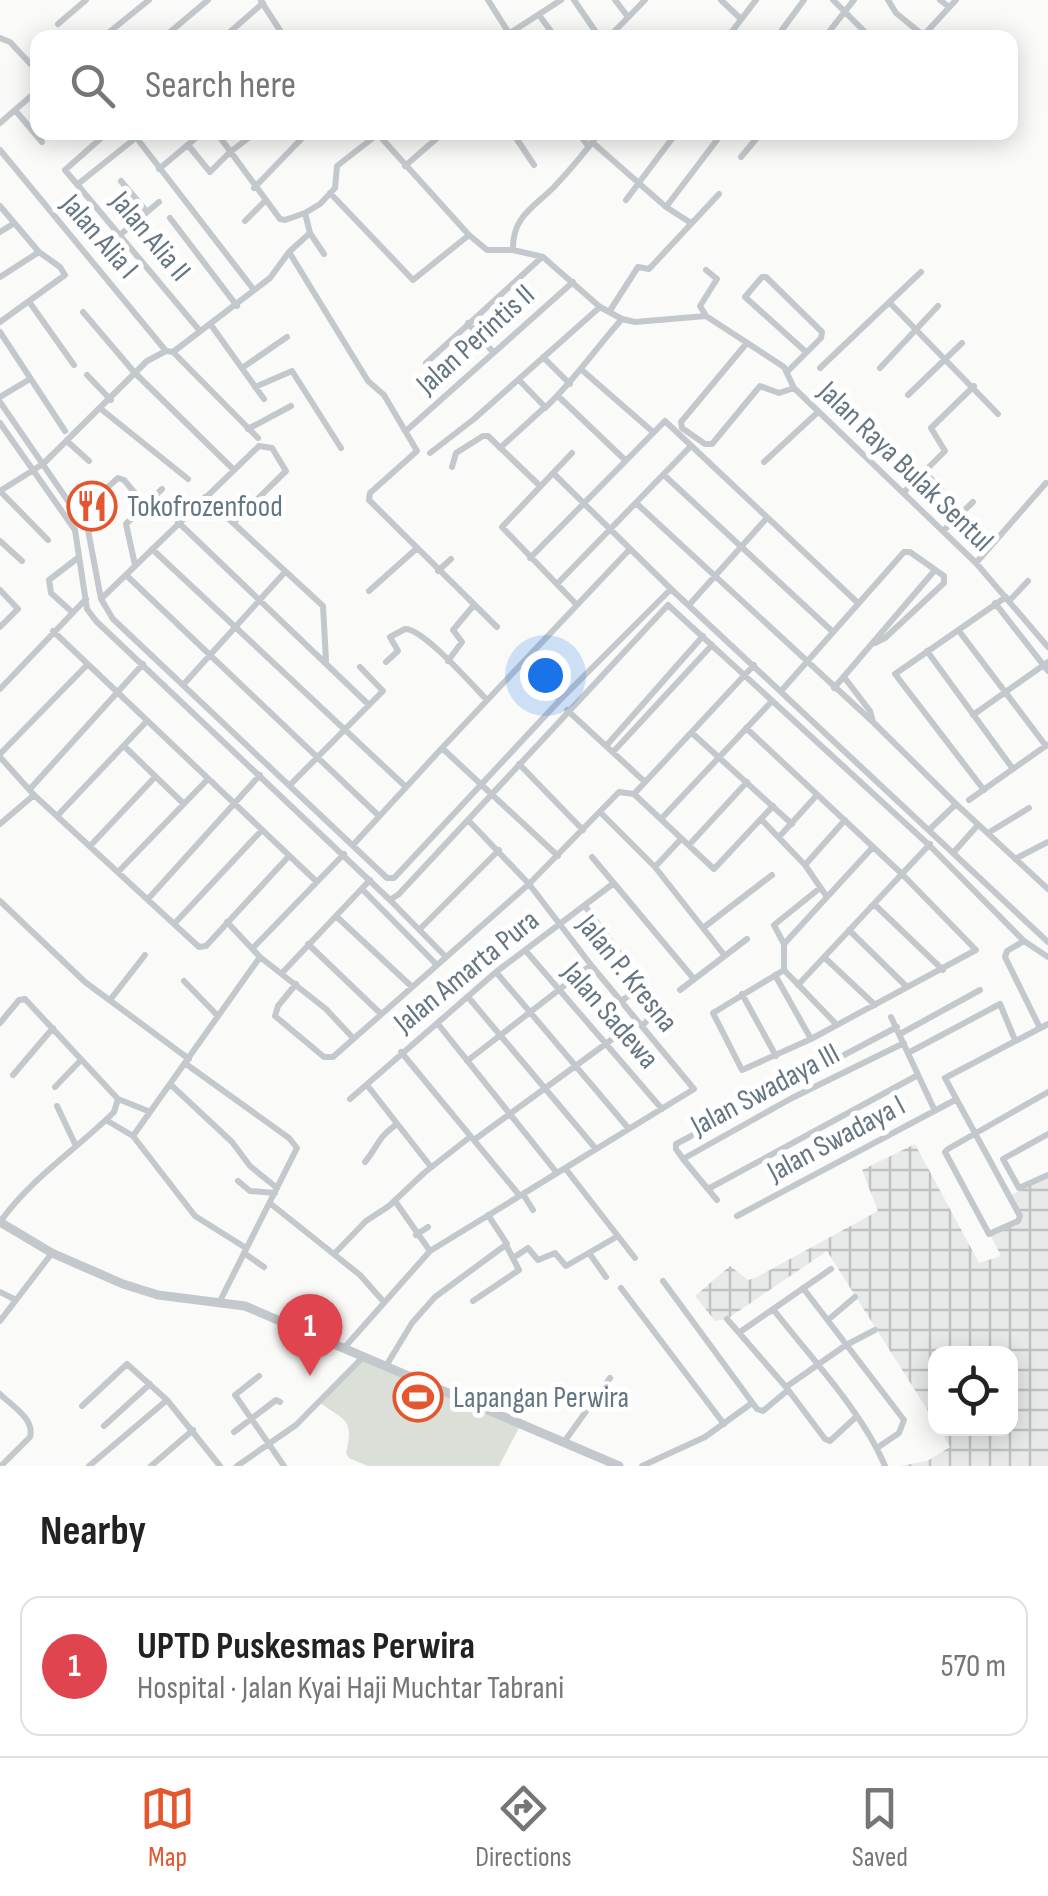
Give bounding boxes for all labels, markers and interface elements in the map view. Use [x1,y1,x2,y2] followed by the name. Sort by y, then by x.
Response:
[30,30,1018,140] search box
[65,58,120,113] icon: search
[145,63,296,108] text: Search here
[102,184,198,289] street label: Jalan Alia II
[52,186,146,286] street label: Jalan Alia I
[408,277,542,403] street label: Jalan Perintis II
[810,373,1000,559] street label: Jalan Raya Bulak Sentul
[66,480,118,532] restaurant icon: Tokofrozenfood
[127,489,283,525] place label: Tokofrozenfood
[520,650,571,701] your location
[386,902,546,1042] street label: Jalan Amarta Pura
[569,907,685,1039] street label: Jalan P. Kresna
[554,954,666,1076] street label: Jalan Sadewa
[685,1035,845,1143] street label: Jalan Swadaya III
[761,1087,911,1189] street label: Jalan Swadaya I
[278,1294,342,1376] pin: 1
[928,1346,1018,1436] map controls
[928,1346,1018,1436] button: locate
[392,1371,444,1423] sports icon: Lapangan Perwira
[453,1380,629,1416] place label: Lapangan Perwira
[40,1506,146,1557] text: Nearby
[137,1624,475,1669] text: UPTD Puskesmas Perwira
[68,1647,81,1686] text: 1
[941,1647,1006,1686] text: 570 m
[137,1669,564,1708] text: Hospital · Jalan Kyai Haji Muchtar Tabrani
[140,1781,195,1874] tab: Map
[475,1781,572,1874] tab: Directions
[852,1781,908,1874] tab: Saved

